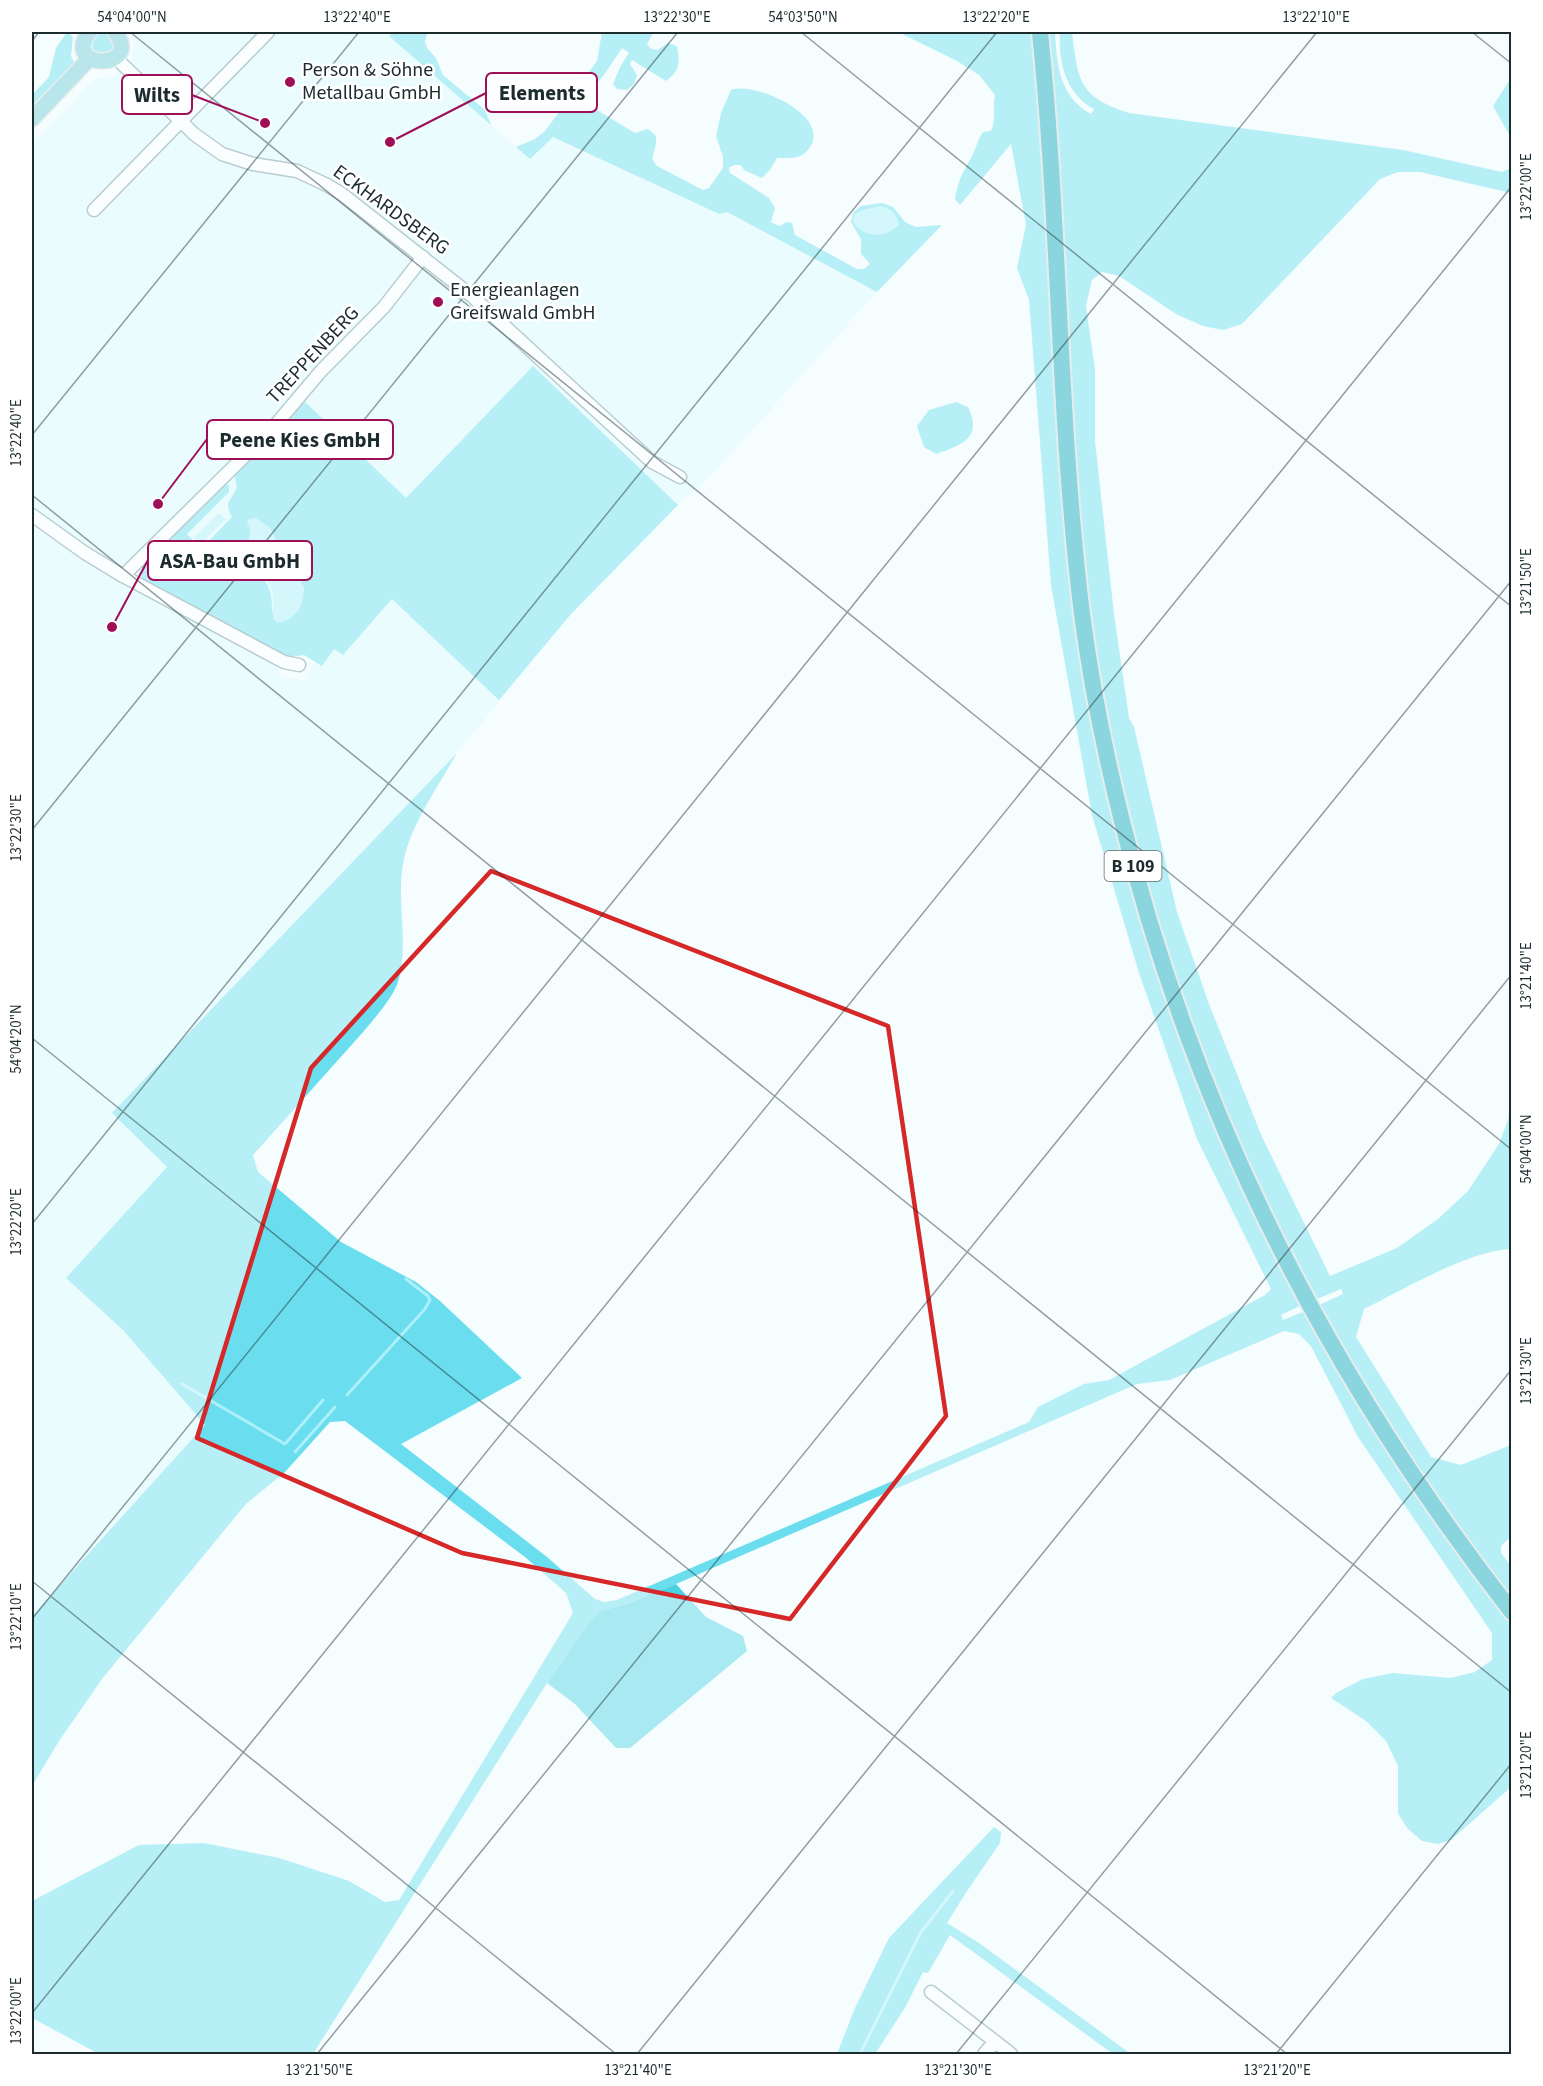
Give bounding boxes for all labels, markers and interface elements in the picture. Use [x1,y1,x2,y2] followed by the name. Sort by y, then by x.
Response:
[97,7,167,28] text: 54°04'00"N
[323,7,391,28] text: 13°22'40"E
[643,7,711,28] text: 13°22'30"E
[768,7,838,28] text: 54°03'50"N
[962,7,1030,28] text: 13°22'20"E
[1282,7,1350,28] text: 13°22'10"E
[302,56,442,107] place label: Person & Söhne Metallbau GmbH
[486,73,597,112] callout: Elements
[122,75,192,114] callout: Wilts
[283,75,297,89] marker: Person & Söhne Metallbau GmbH
[499,78,585,108] text: Elements
[134,80,180,110] text: Wilts
[1516,153,1537,221] text: 13°22'00"E
[327,158,455,262] street label: ECKHARDSBERG
[450,276,596,327] place label: Energieanlagen Greifswald GmbH
[431,295,445,309] marker: Energieanlagen Greifswald GmbH
[260,300,366,410] street label: TREPPENBERG
[6,399,27,467] text: 13°22'40"E
[207,420,393,459] callout: Peene Kies GmbH
[219,425,381,455] text: Peene Kies GmbH
[148,541,312,580] callout: ASA-Bau GmbH
[159,546,300,576] text: ASA-Bau GmbH
[1516,548,1537,616] text: 13°21'50"E
[6,794,27,862] text: 13°22'30"E
[1104,851,1162,881] road number: B 109
[1516,942,1537,1010] text: 13°21'40"E
[6,1004,27,1074] text: 54°04'20"N
[1516,1114,1537,1184] text: 54°04'00"N
[6,1188,27,1256] text: 13°22'20"E
[1516,1337,1537,1405] text: 13°21'30"E
[6,1583,27,1651] text: 13°22'10"E
[1516,1731,1537,1799] text: 13°21'20"E
[6,1977,27,2045] text: 13°22'00"E
[285,2060,353,2081] text: 13°21'50"E
[604,2060,672,2081] text: 13°21'40"E
[924,2060,992,2081] text: 13°21'30"E
[1243,2060,1311,2081] text: 13°21'20"E

